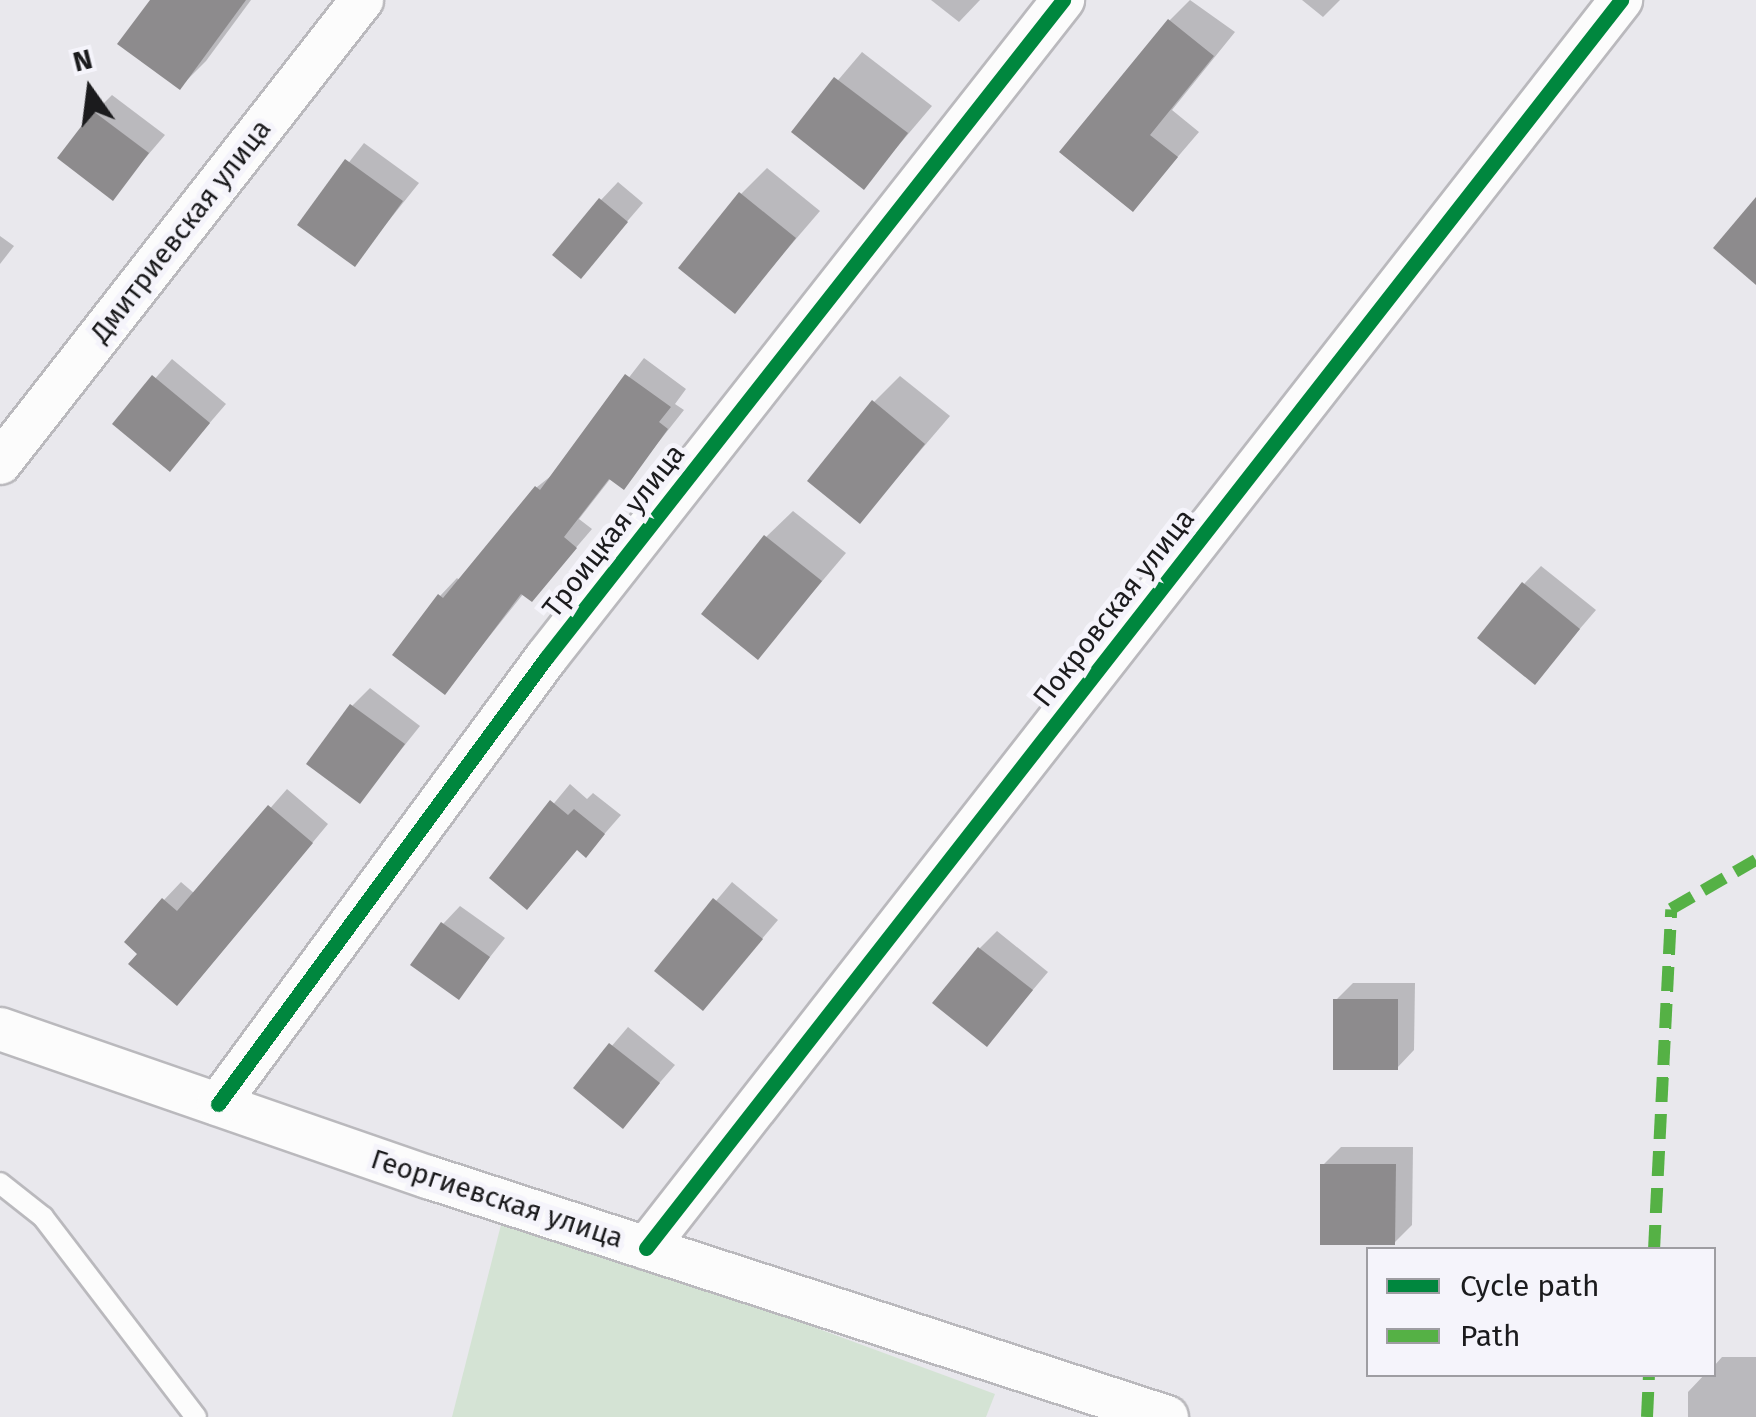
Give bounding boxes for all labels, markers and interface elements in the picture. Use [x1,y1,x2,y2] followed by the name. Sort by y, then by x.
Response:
[40,40,140,140] north arrow
[70,42,96,79] text: N
[84,113,278,349] street label: Дмитриевская улица
[536,438,692,624] street label: Троицкая улица
[1026,502,1202,714] street label: Покровская улица
[367,1142,627,1256] street label: Георгиевская улица
[1366,1247,1716,1377] legend
[1460,1268,1599,1304] text: Cycle path
[1460,1318,1521,1354] text: Path

